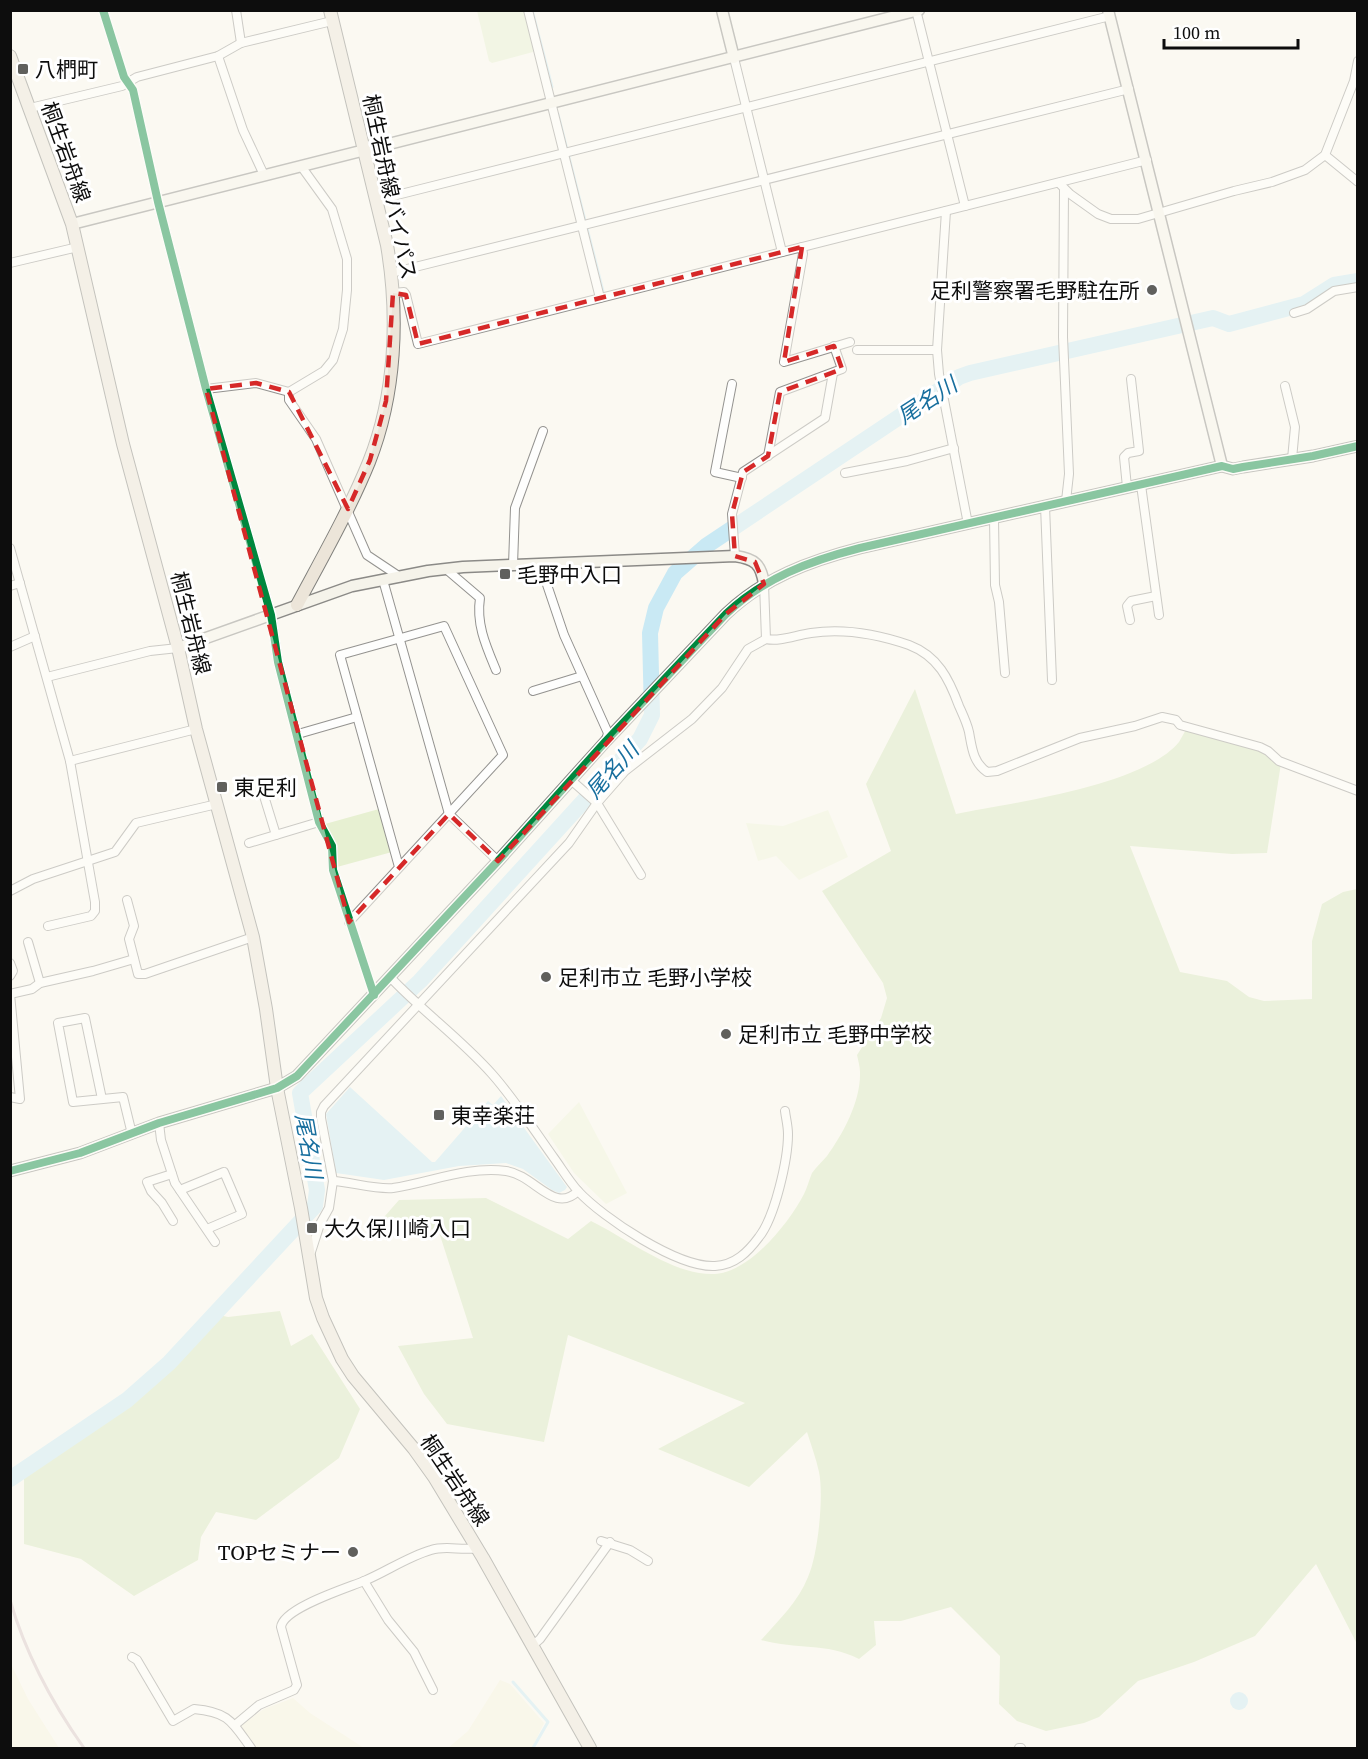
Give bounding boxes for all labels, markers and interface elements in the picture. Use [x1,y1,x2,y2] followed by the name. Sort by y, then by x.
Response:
[1164,12,1298,50] scale bar
[1173,20,1220,45] text: 100 m
[35,55,98,84] place label: 八椚町
[16,62,30,76] marker: 八椚町
[356,92,424,282] street label: 桐生岩舟線バイパス
[34,98,98,206] street label: 桐生岩舟線
[930,276,1140,305] place label: 足利警察署毛野駐在所
[1145,283,1159,297] marker: 足利警察署毛野駐在所
[891,368,965,431] water label: 尾名川
[517,560,622,589] place label: 毛野中入口
[498,567,512,581] marker: 毛野中入口
[164,569,218,677] street label: 桐生岩舟線
[579,734,647,805] water label: 尾名川
[234,773,297,802] place label: 東足利
[215,780,229,794] marker: 東足利
[558,963,752,992] place label: 足利市立 毛野小学校
[539,970,553,984] marker: 足利市立 毛野小学校
[738,1020,932,1049] place label: 足利市立 毛野中学校
[719,1027,733,1041] marker: 足利市立 毛野中学校
[451,1101,535,1130] place label: 東幸楽荘
[432,1108,446,1122] marker: 東幸楽荘
[288,1111,330,1183] water label: 尾名川
[324,1214,471,1243] place label: 大久保川崎入口
[305,1221,319,1235] marker: 大久保川崎入口
[414,1428,496,1532] street label: 桐生岩舟線
[218,1538,341,1567] place label: TOPセミナー
[346,1545,360,1559] marker: TOPセミナー

